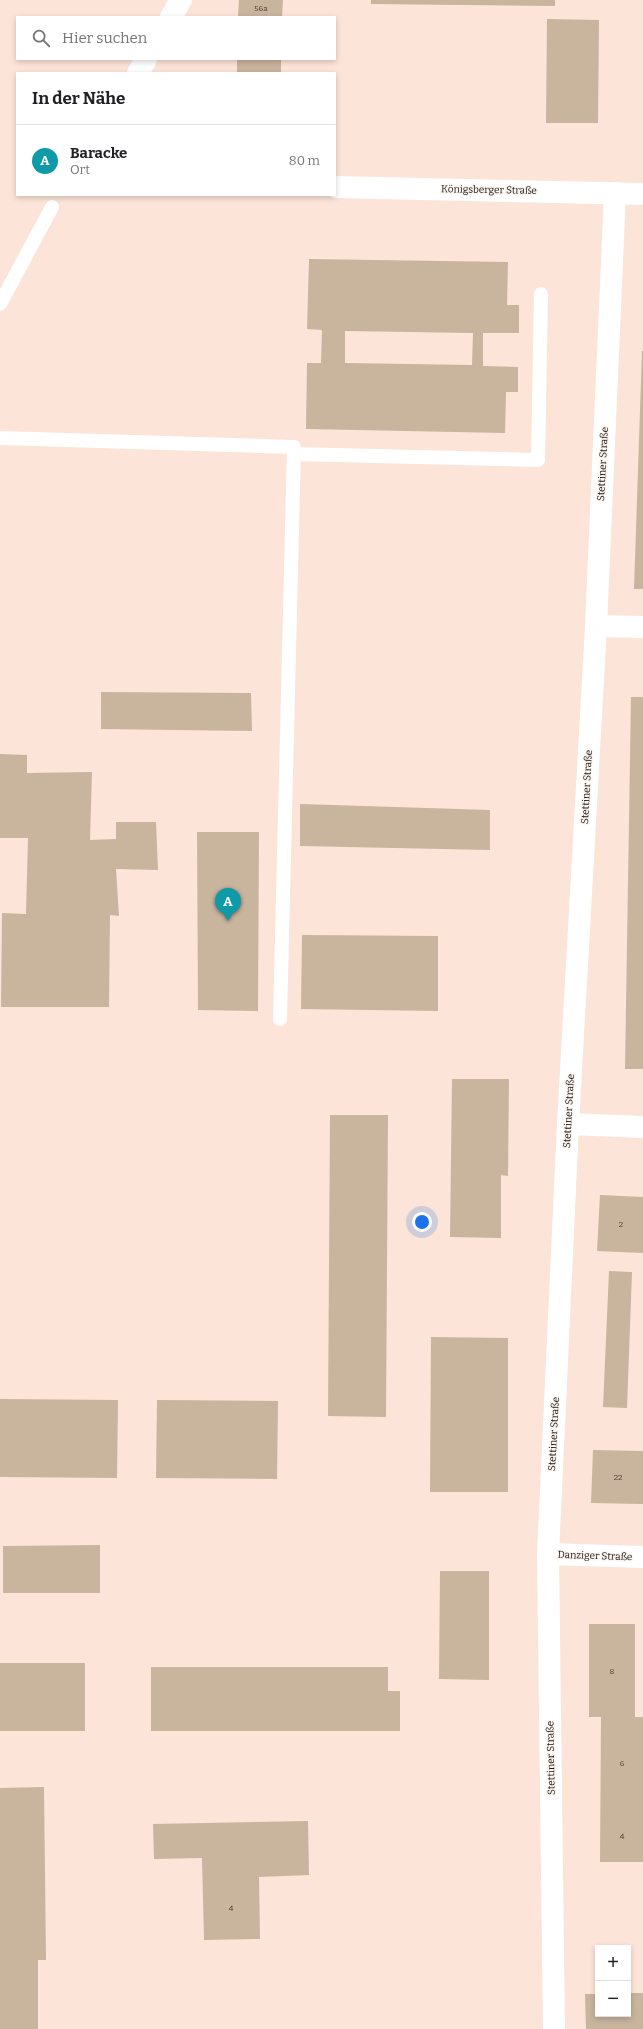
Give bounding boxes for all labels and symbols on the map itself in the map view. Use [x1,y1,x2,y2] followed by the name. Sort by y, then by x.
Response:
[254,4,268,13] house number: 56a
[441,183,537,197] street label: Königsberger Straße
[595,427,611,501] street label: Stettiner Straße
[579,750,595,824] street label: Stettiner Straße
[215,888,241,921] pin: A
[561,1074,577,1148] street label: Stettiner Straße
[412,1212,432,1232] your location
[619,1220,623,1229] house number: 2
[546,1397,562,1471] street label: Stettiner Straße
[614,1473,622,1482] house number: 22
[557,1549,633,1563] street label: Danziger Straße
[610,1667,615,1676] house number: 8
[544,1721,558,1795] street label: Stettiner Straße
[620,1759,625,1768] house number: 6
[620,1832,625,1841] house number: 4
[229,1904,234,1913] house number: 4

